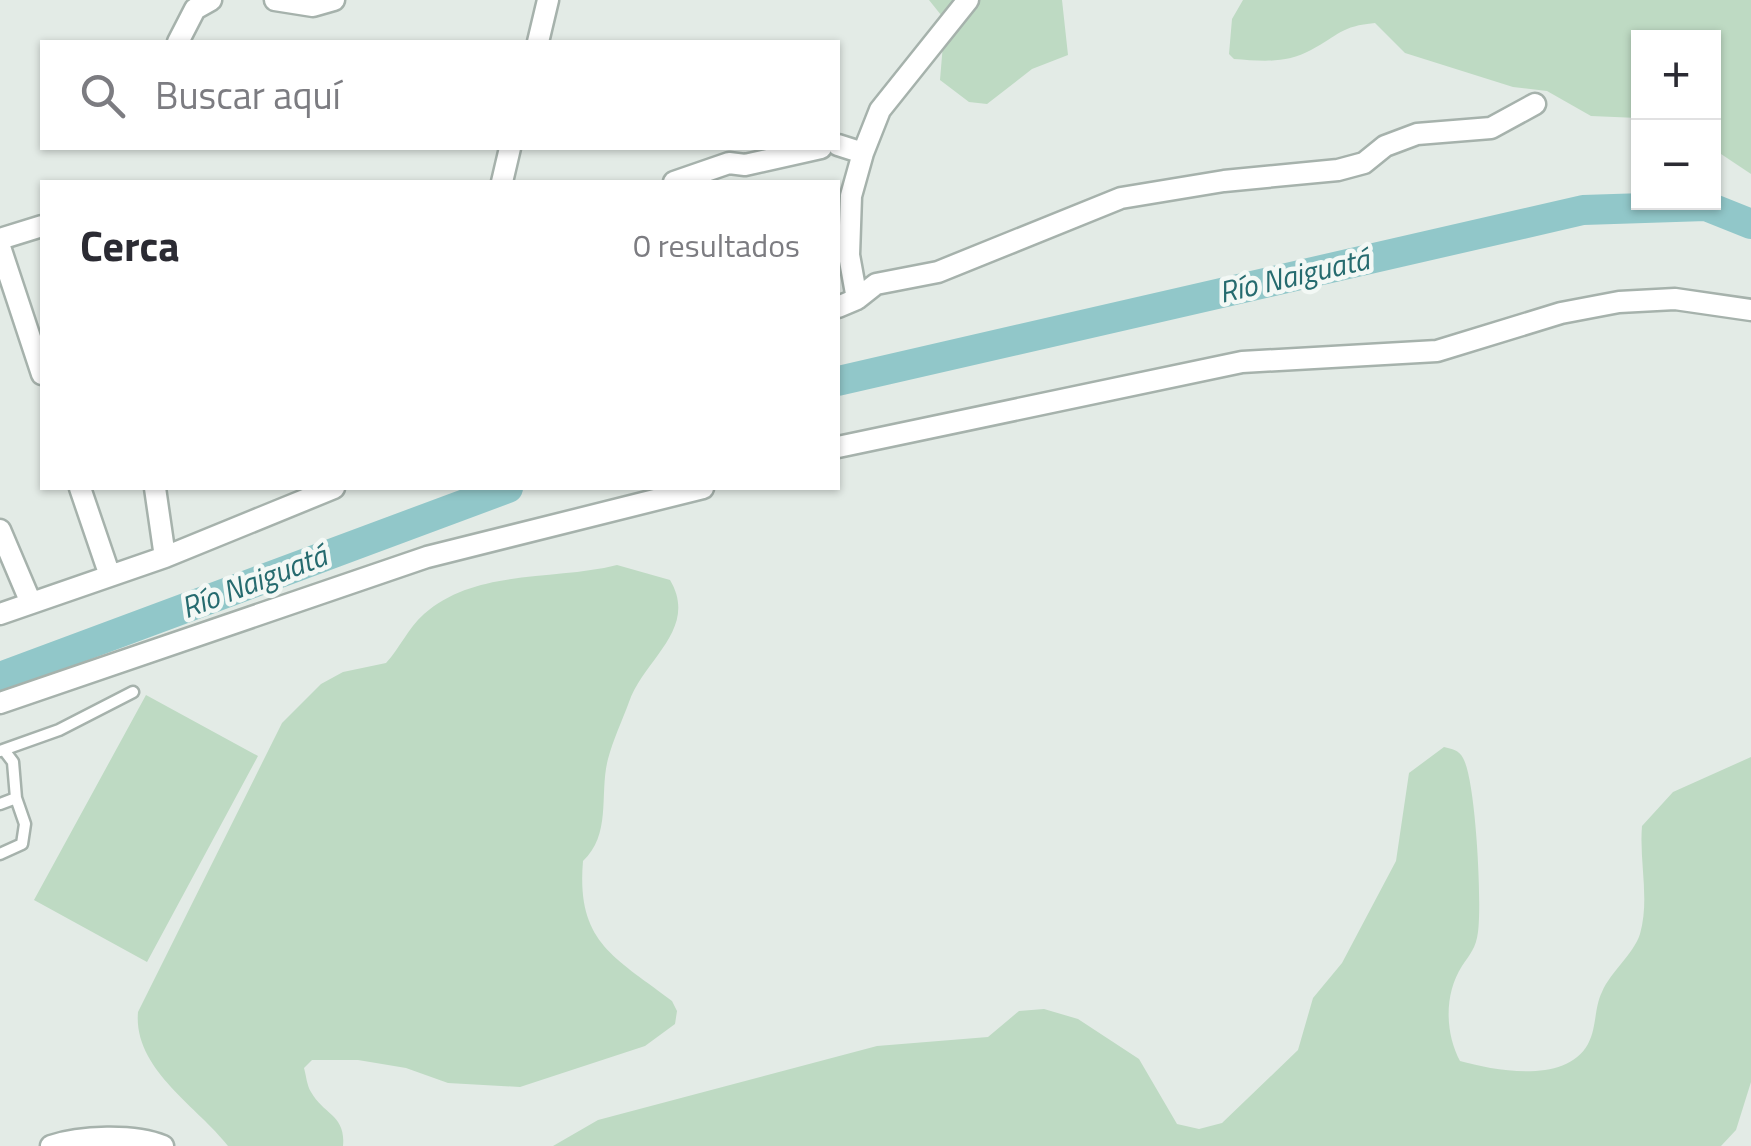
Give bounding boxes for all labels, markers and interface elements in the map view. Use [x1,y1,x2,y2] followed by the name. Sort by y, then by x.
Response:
[1631,30,1721,210] map controls
[1631,30,1721,120] button: +
[40,40,840,150] search box
[155,66,341,124] text: Buscar aquí
[75,68,130,123] icon: search
[1631,120,1721,210] button: −
[80,213,180,277] text: Cerca
[633,221,800,269] text: 0 resultados
[1214,235,1376,315] water label: Río Naiguatá
[174,531,336,630] water label: Río Naiguatá

